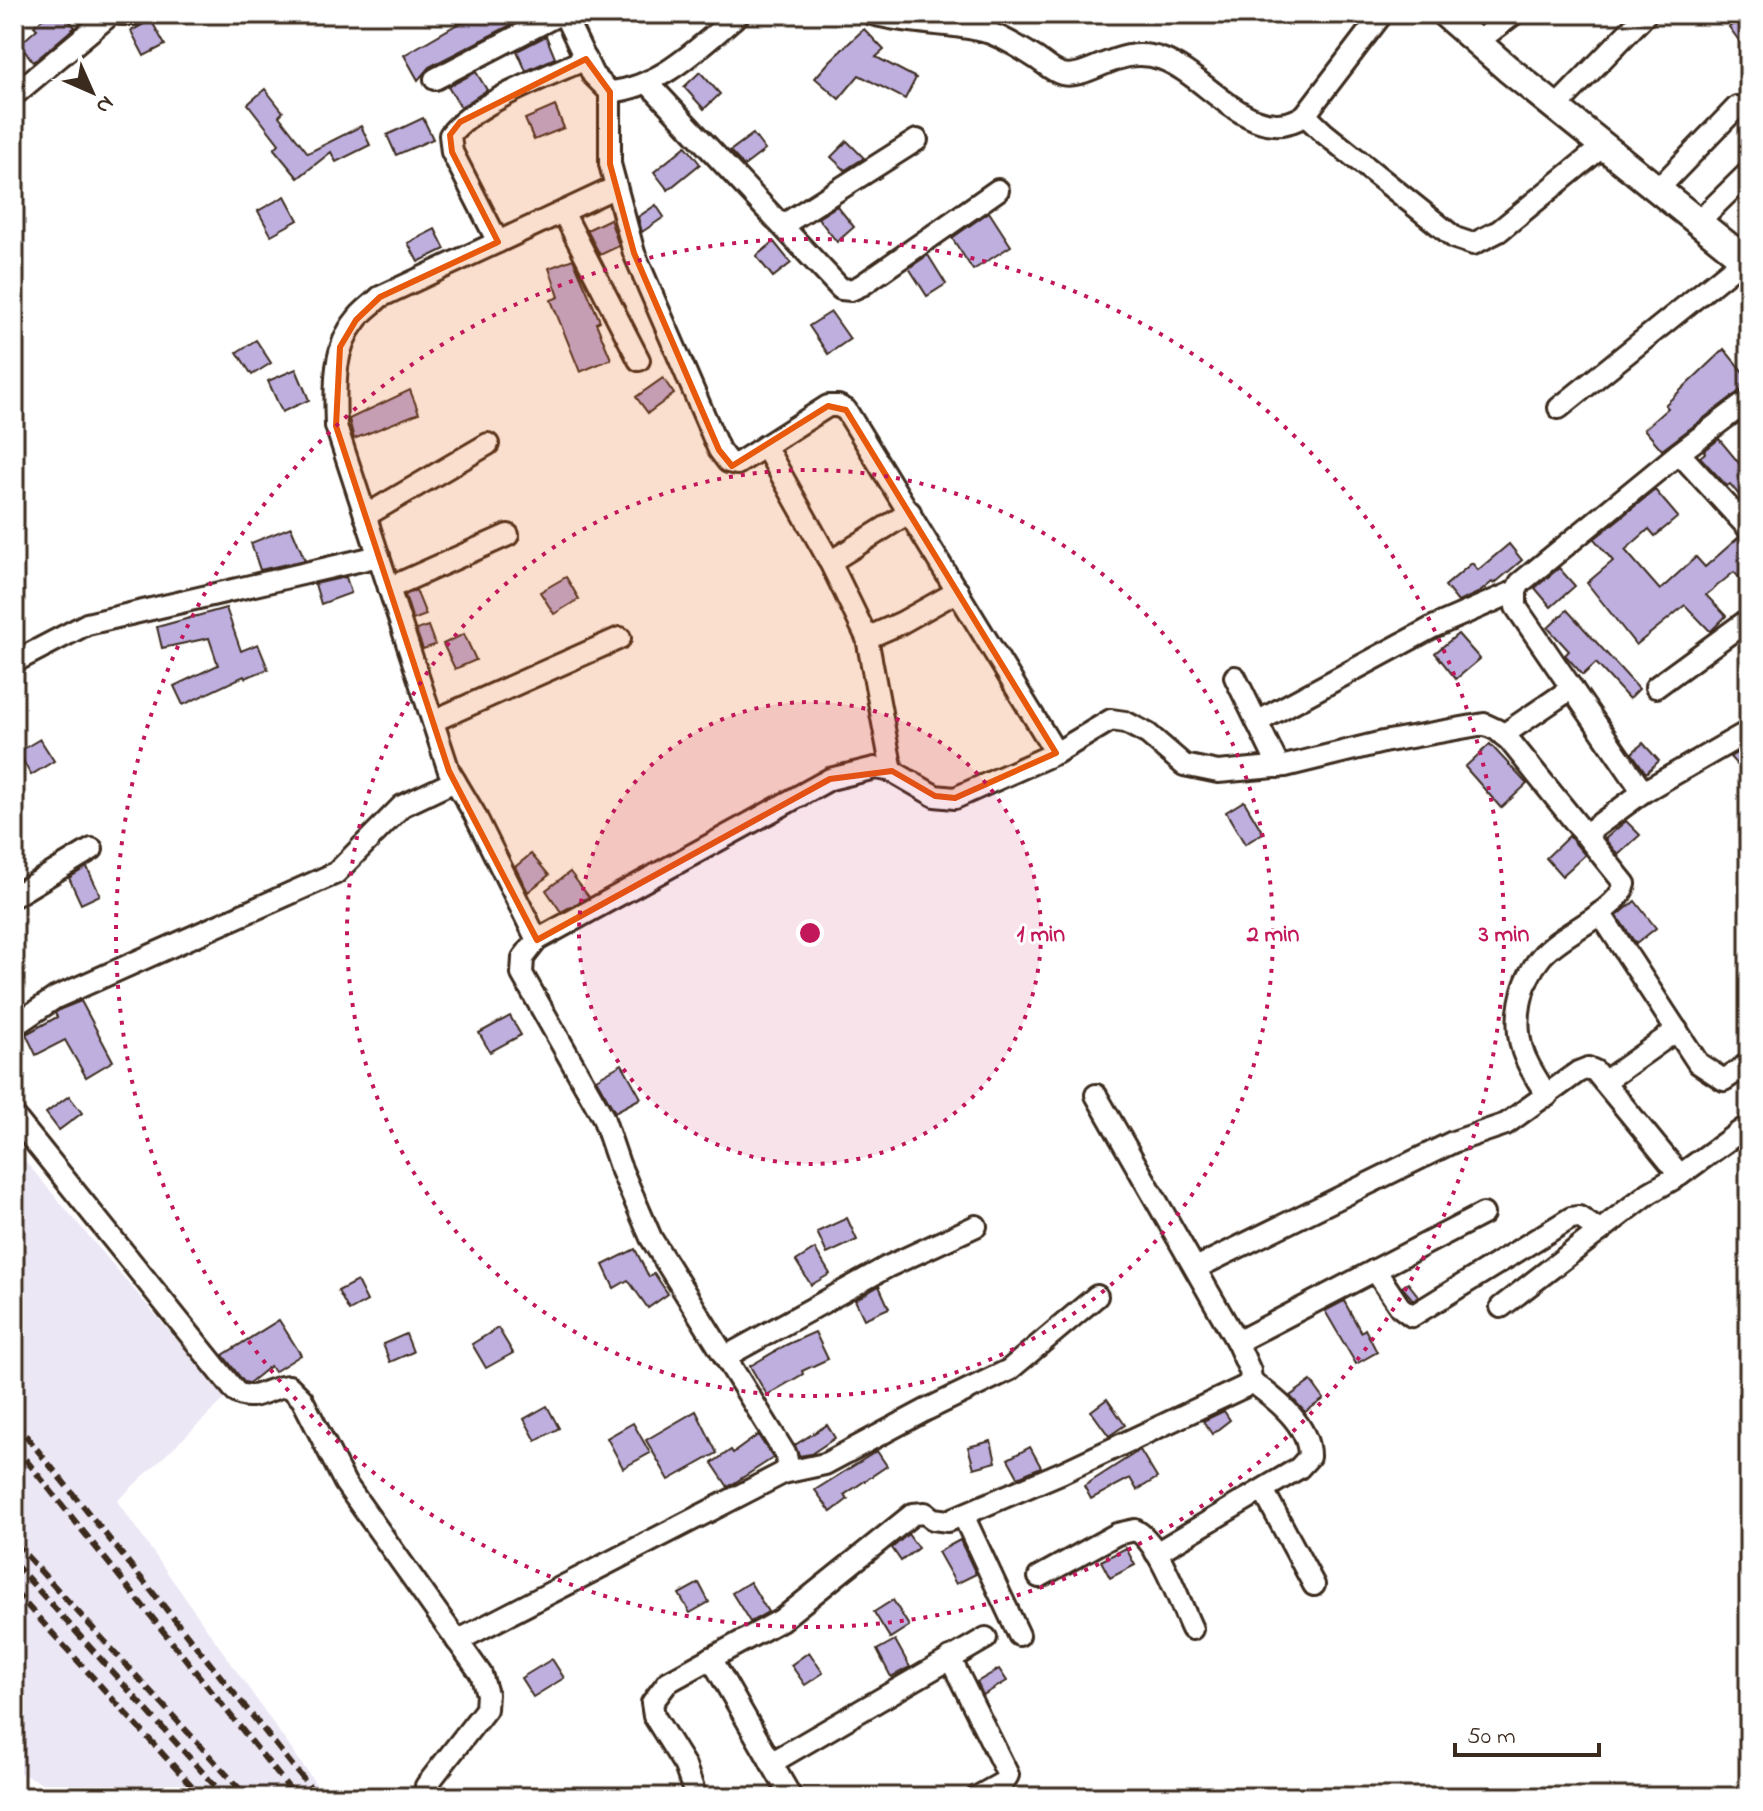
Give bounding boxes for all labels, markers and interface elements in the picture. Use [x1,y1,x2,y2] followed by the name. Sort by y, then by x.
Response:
[52,52,132,132] north arrow
[87,87,121,121] text: N
[1017,918,1065,953] text: 1 min
[1246,918,1300,953] text: 2 min
[1478,918,1530,953] text: 3 min
[796,919,824,947] centre of rings
[1455,1707,1599,1757] scale bar
[1467,1720,1516,1755] text: 50 m

